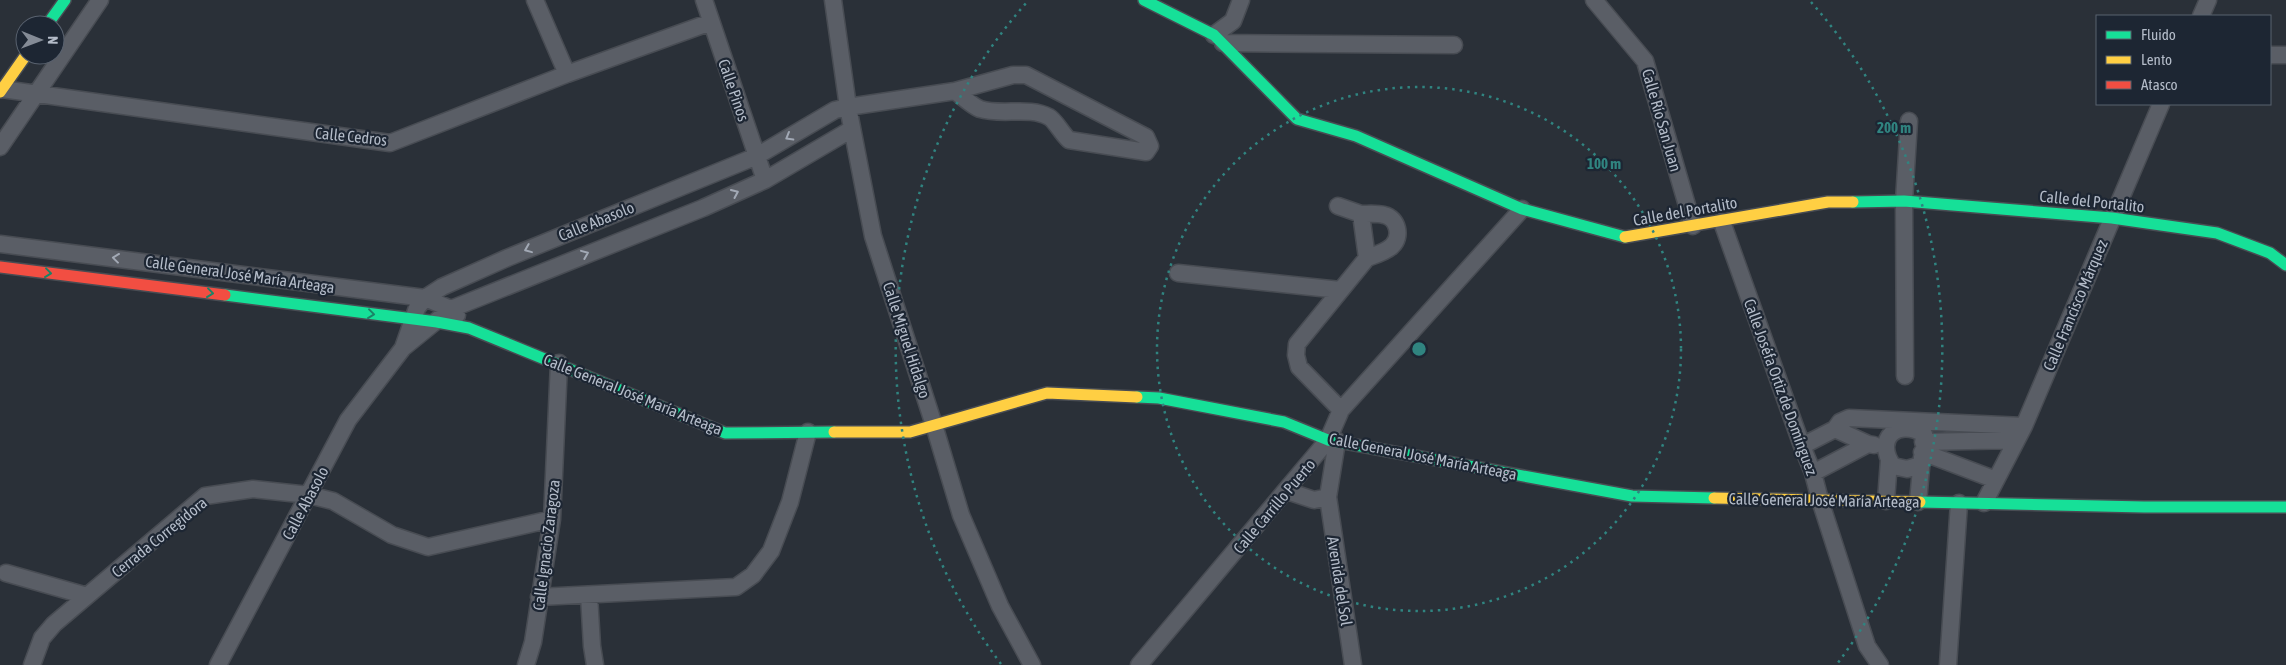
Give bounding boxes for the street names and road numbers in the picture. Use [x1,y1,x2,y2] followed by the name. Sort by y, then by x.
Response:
[715,57,753,124] street label: Calle Pinos
[1639,67,1685,173] street label: Calle Río San Juan
[314,123,388,149] street label: Calle Cedros
[2039,187,2145,215] street label: Calle del Portalito
[1632,193,1738,229] street label: Calle del Portalito
[556,198,636,244] street label: Calle Abasolo
[2039,237,2112,373] street label: Calle Francisco Márquez
[144,252,336,297] street label: Calle General José María Arteaga
[879,280,934,401] street label: Calle Miguel Hidalgo
[1740,296,1821,478] street label: Calle Joséfa Ortiz de Domínguez
[541,350,725,439] street label: Calle General José María Arteaga
[1327,429,1518,484] street label: Calle General José María Arteaga
[1229,455,1319,557] street label: Calle Carrillo Puerto
[278,463,332,543] street label: Calle Abasolo
[529,479,564,611] street label: Calle Ignacio Zaragoza
[1728,489,1920,512] street label: Calle General José María Arteaga
[108,493,211,582] street label: Cerrada Corregidora
[1324,535,1356,628] street label: Avenida del Sol

